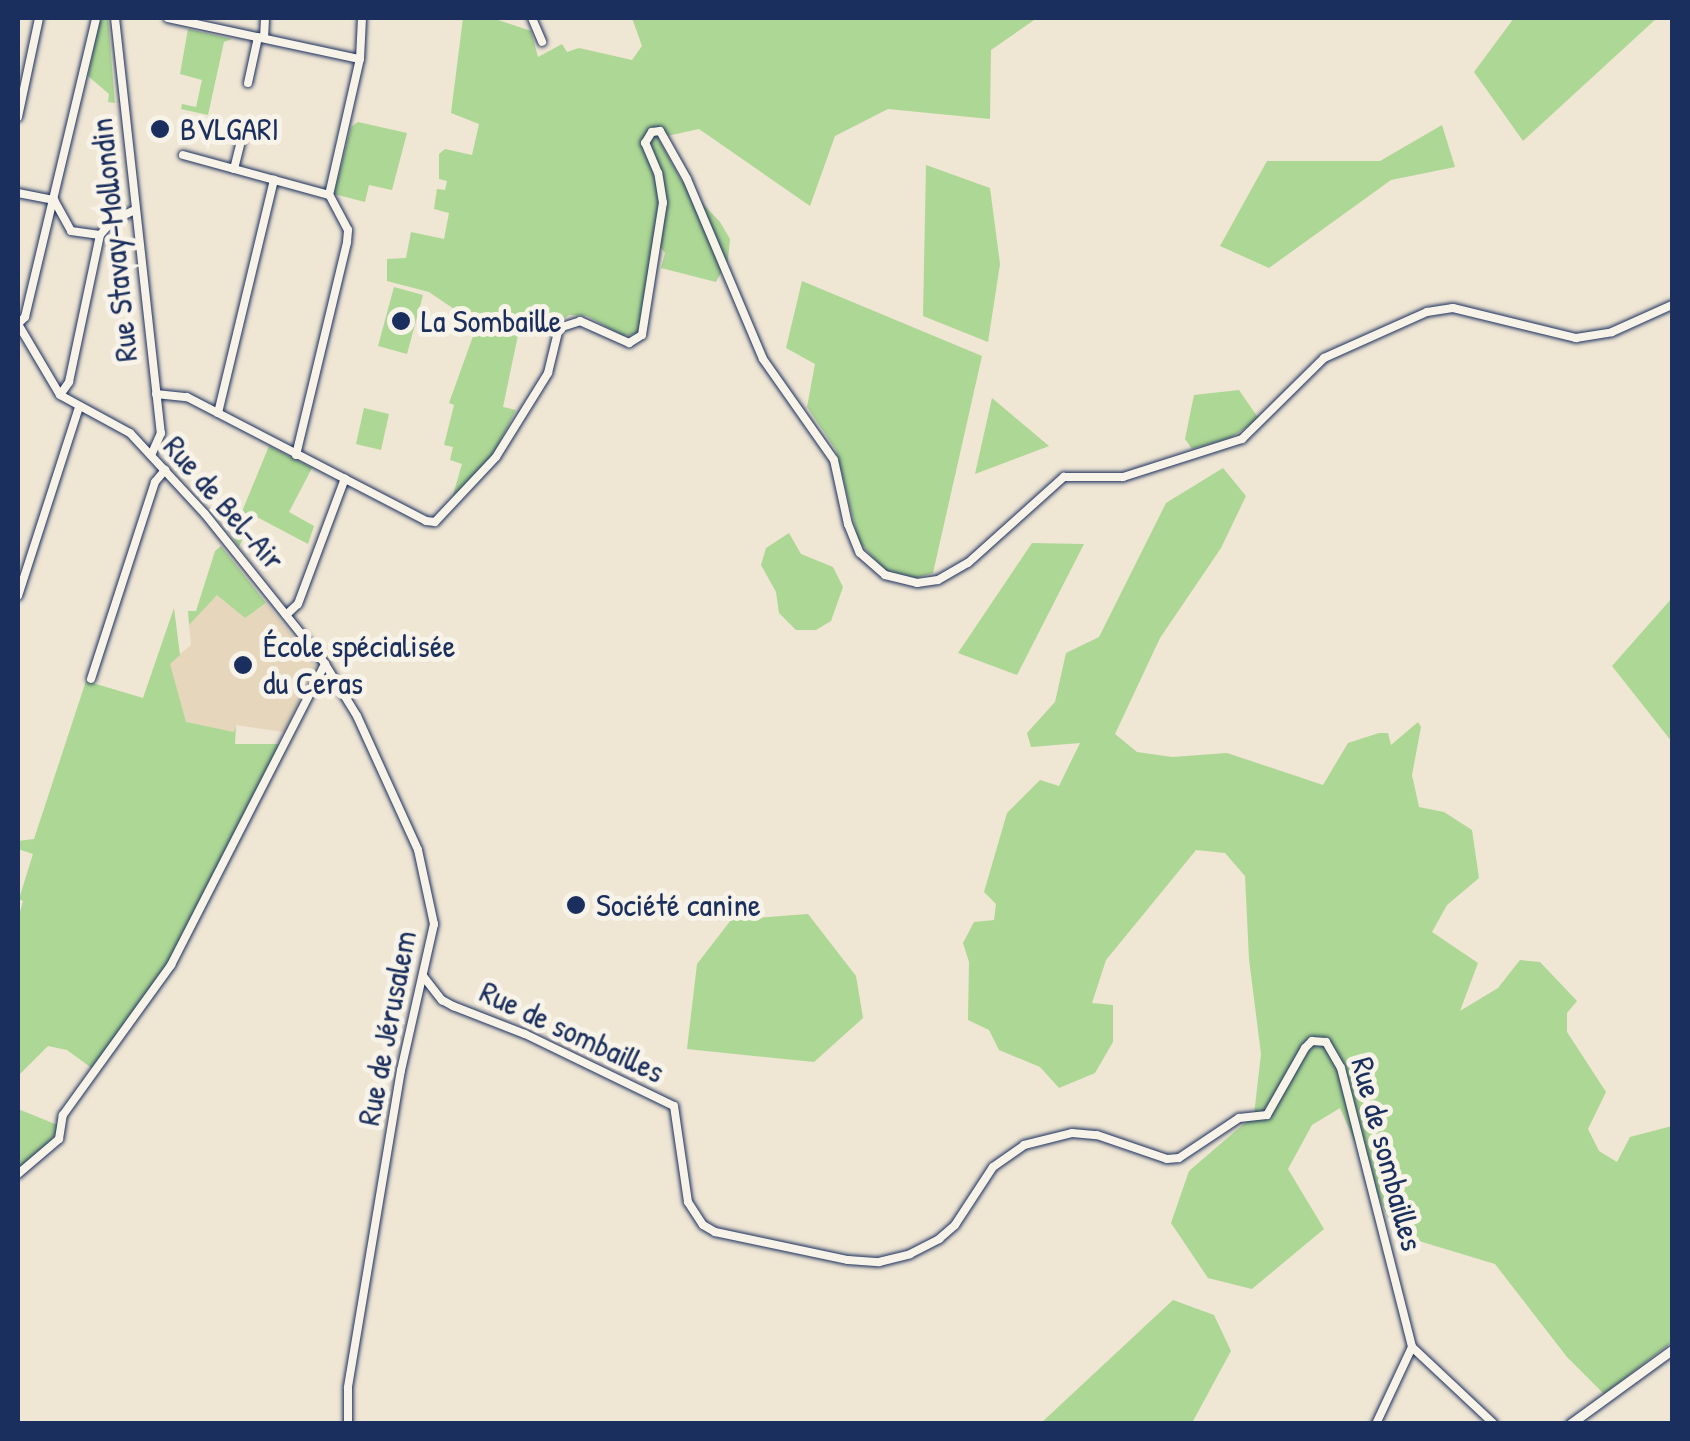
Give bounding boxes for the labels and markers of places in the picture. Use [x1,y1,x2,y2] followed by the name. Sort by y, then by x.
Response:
[180,110,279,148] place label: BVLGARI
[149,118,171,140] marker: BVLGARI
[421,302,562,340] place label: La Sombaille
[390,310,412,332] marker: La Sombaille
[263,628,455,703] place label: École spécialisée du Ceras
[232,654,254,676] marker: École spécialisée du Ceras
[596,886,761,924] place label: Société canine
[565,894,587,916] marker: Société canine

